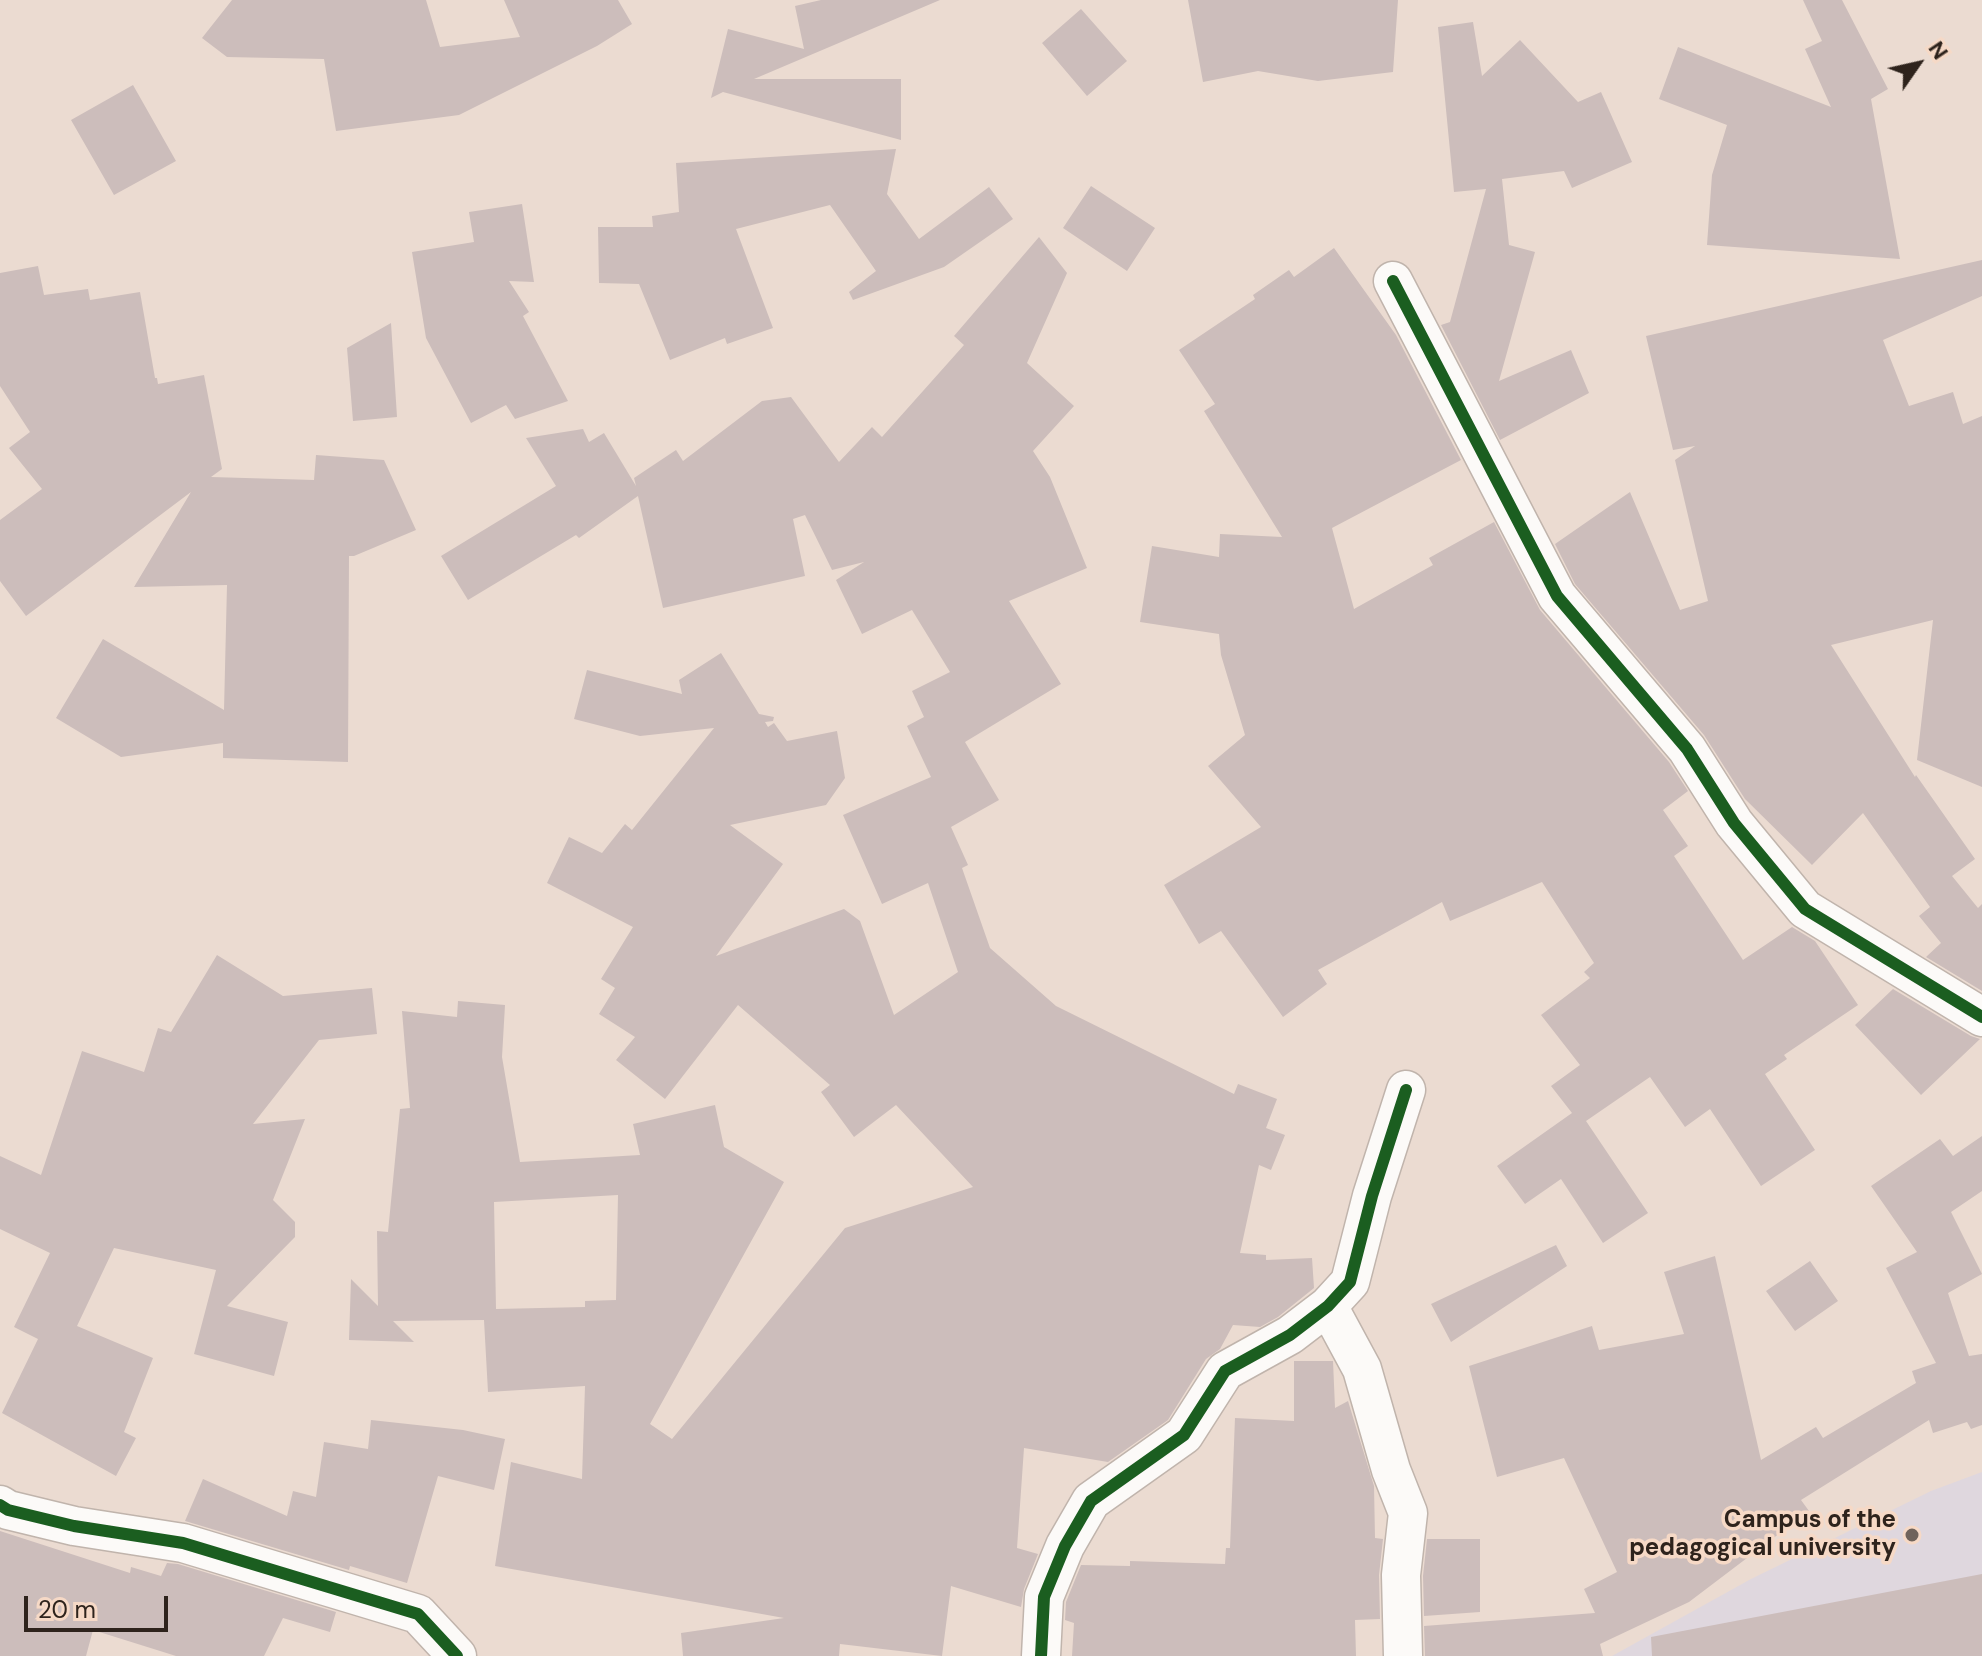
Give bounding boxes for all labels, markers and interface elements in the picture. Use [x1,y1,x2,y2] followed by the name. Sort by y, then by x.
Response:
[1878,24,1958,104] north arrow
[1922,36,1955,65] text: N
[1629,1507,1896,1563] place label: Campus of the pedagogical university
[1903,1526,1921,1544] marker: Campus of the pedagogical university
[28,1580,172,1630] scale bar
[38,1594,96,1625] text: 20 m

